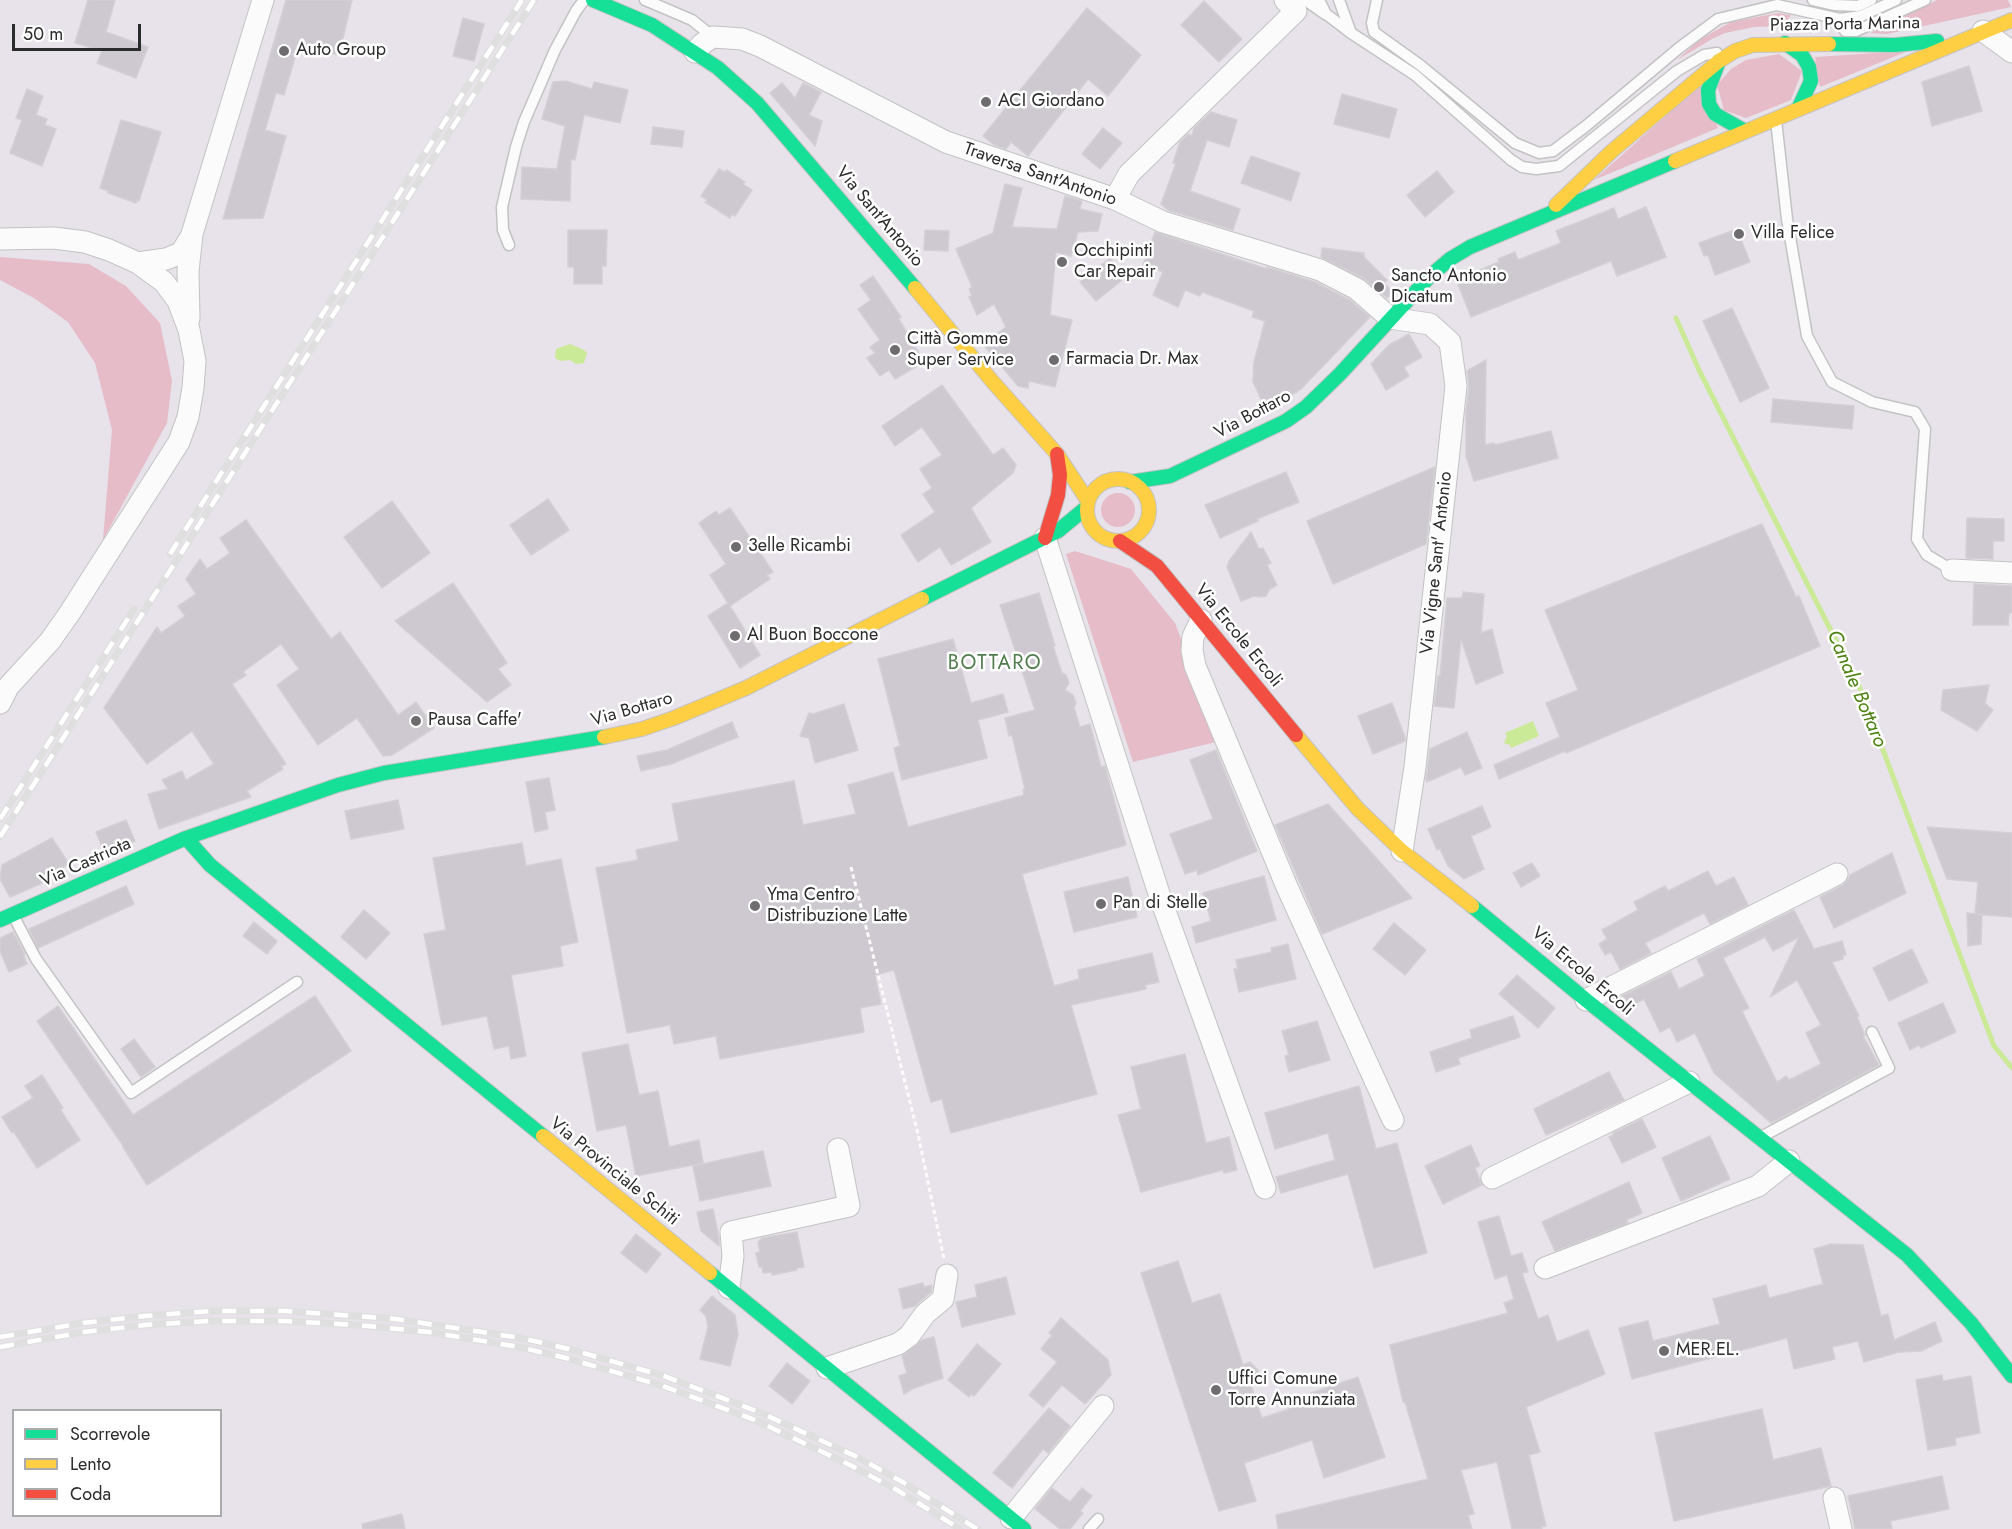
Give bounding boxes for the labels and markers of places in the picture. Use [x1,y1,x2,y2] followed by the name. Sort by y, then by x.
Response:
[296,40,386,62] place label: Auto Group
[277,44,291,58] marker: Auto Group
[998,91,1104,113] place label: ACI Giordano
[979,95,993,109] marker: ACI Giordano
[1751,223,1834,245] place label: Villa Felice
[1732,227,1746,241] marker: Villa Felice
[1074,241,1156,284] place label: Occhipinti Car Repair
[1055,255,1069,269] marker: Occhipinti Car Repair
[1391,266,1507,308] place label: Sancto Antonio Dicatum
[1372,280,1386,294] marker: Sancto Antonio Dicatum
[907,329,1014,372] place label: Città Gomme Super Service
[888,343,902,357] marker: Città Gomme Super Service
[1066,349,1198,371] place label: Farmacia Dr. Max
[1047,353,1061,367] marker: Farmacia Dr. Max
[748,536,851,558] place label: 3elle Ricambi
[729,540,743,554] marker: 3elle Ricambi
[747,625,878,647] place label: Al Buon Boccone
[728,629,742,643] marker: Al Buon Boccone
[428,710,522,732] place label: Pausa Caffe'
[409,714,423,728] marker: Pausa Caffe'
[767,885,908,928] place label: Yma Centro Distribuzione Latte
[1113,893,1207,915] place label: Pan di Stelle
[1094,897,1108,911] marker: Pan di Stelle
[748,899,762,913] marker: Yma Centro Distribuzione Latte
[1676,1340,1740,1362] place label: MER.EL.
[1657,1344,1671,1358] marker: MER.EL.
[1228,1369,1355,1412] place label: Uffici Comune Torre Annunziata
[1209,1383,1223,1397] marker: Uffici Comune Torre Annunziata

